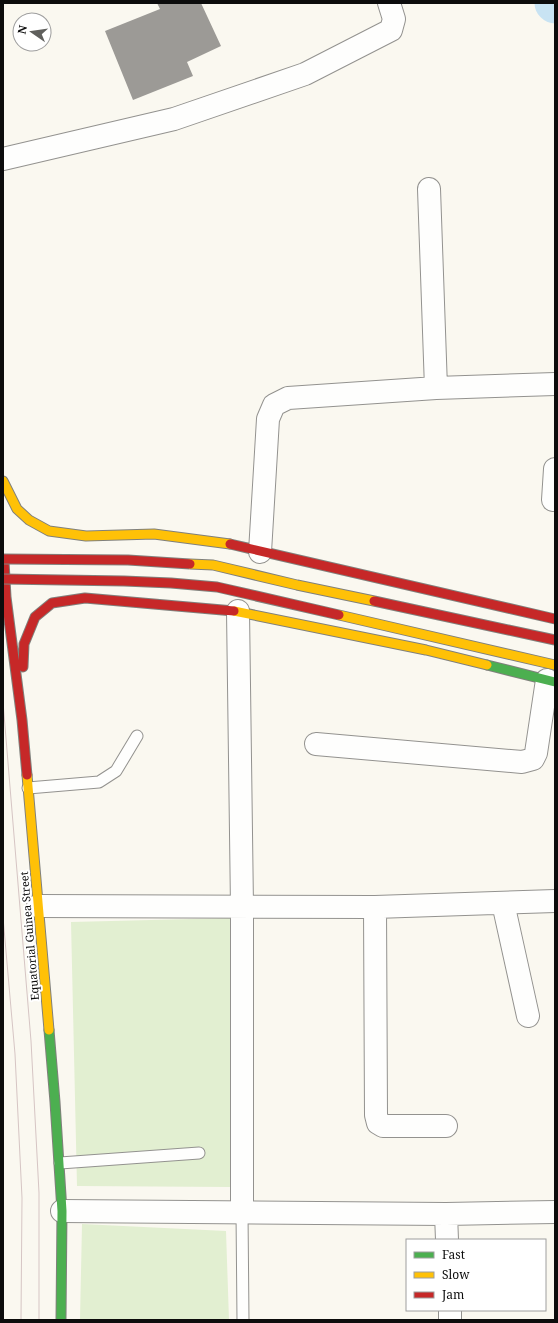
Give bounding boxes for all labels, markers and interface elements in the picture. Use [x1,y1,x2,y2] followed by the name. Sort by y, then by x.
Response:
[12,12,52,52] north arrow
[13,23,30,36] text: N
[16,871,42,1001] street label: Equatorial Guinea Street
[406,1239,546,1311] legend
[442,1246,465,1263] text: Fast
[442,1266,470,1283] text: Slow
[441,1286,464,1303] text: Jam

